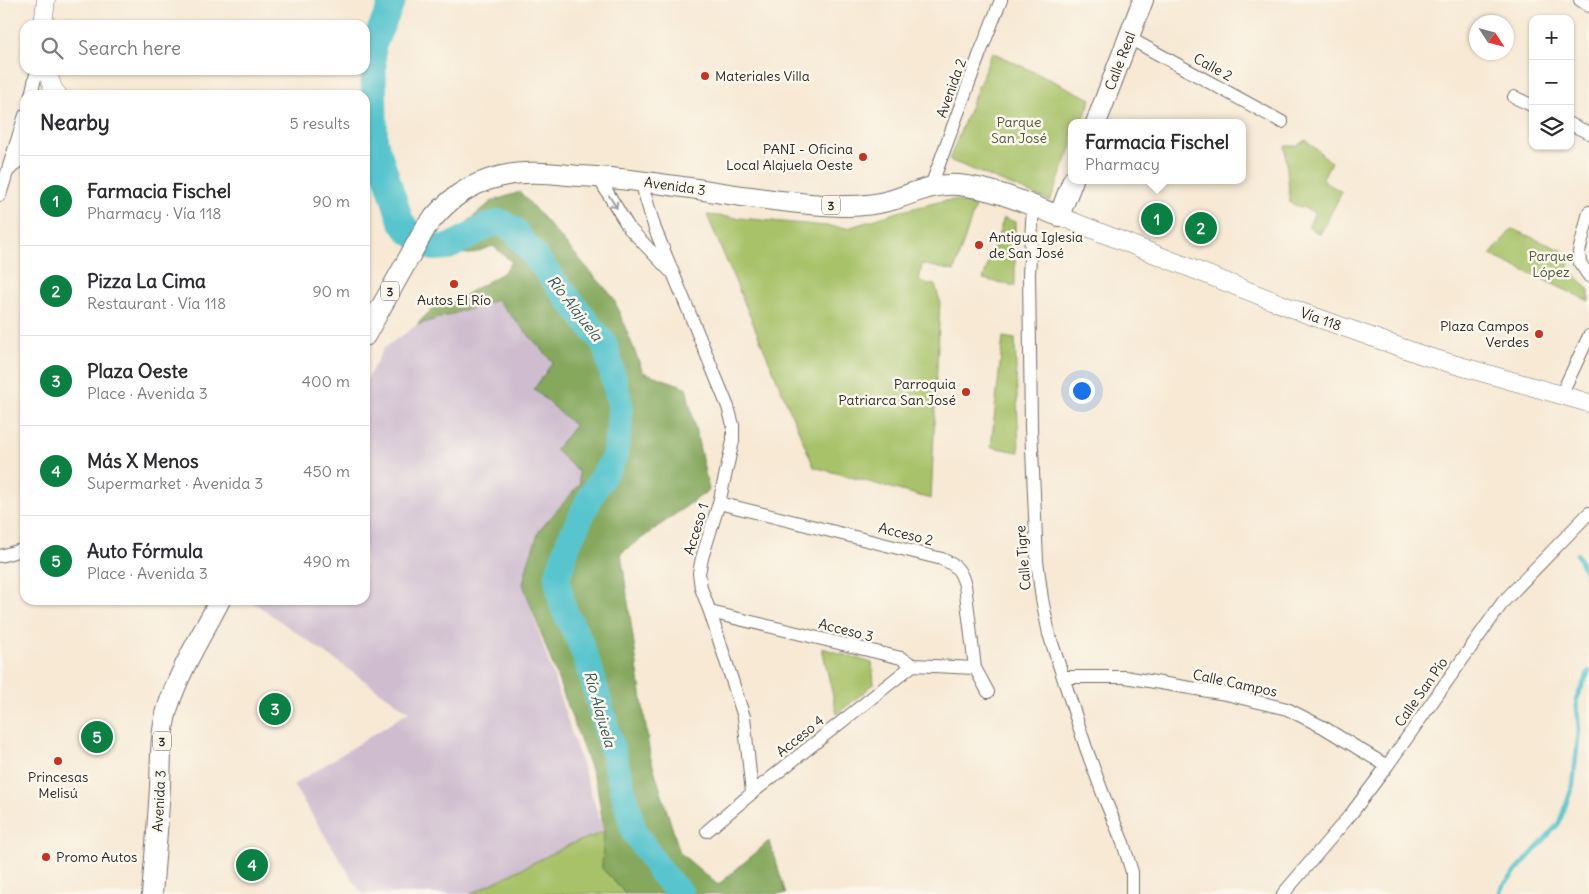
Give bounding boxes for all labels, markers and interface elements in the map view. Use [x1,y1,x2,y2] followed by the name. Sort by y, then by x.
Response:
[1469,15,1514,60] north arrow
[1529,15,1574,150] map controls
[1529,15,1574,60] button: +
[20,20,370,75] search box
[1101,29,1139,93] street label: Calle Real
[38,34,66,62] icon: search
[78,36,181,60] text: Search here
[1190,49,1236,85] street label: Calle 2
[932,56,970,120] street label: Avenida 2
[1529,60,1574,105] button: −
[715,67,810,85] place label: Materiales Villa
[699,70,711,82] marker: Materiales Villa
[1529,105,1574,150] button: layers
[40,109,110,136] text: Nearby
[289,113,350,133] text: 5 results
[991,113,1047,147] park label: Parque San José
[1068,119,1246,184] popup
[1085,130,1229,154] text: Farmacia Fischel
[726,140,853,174] place label: PANI - Oficina Local Alajuela Oeste
[857,151,869,163] marker: PANI - Oficina Local Alajuela Oeste
[1085,154,1160,174] text: Pharmacy
[643,173,707,199] street label: Avenida 3
[87,179,231,203] text: Farmacia Fischel
[53,191,59,211] text: 1
[312,191,350,211] text: 90 m
[609,195,619,209] one-way arrow
[822,196,840,214] road number: 3
[1141,200,1173,238] pin: 1
[87,203,221,223] text: Pharmacy · Vía 118
[1185,209,1217,247] pin: 2
[989,228,1083,262] place label: Antigua Iglesia de San José
[973,239,985,251] marker: Antigua Iglesia de San José
[1528,247,1574,281] park label: Parque López
[87,269,206,293] text: Pizza La Cima
[543,271,608,346] water label: Río Alajuela
[448,278,460,290] marker: Autos El Río
[52,281,60,301] text: 2
[312,281,350,301] text: 90 m
[381,282,399,300] road number: 3
[417,291,491,309] place label: Autos El Río
[87,293,226,313] text: Restaurant · Vía 118
[1298,303,1344,335] street label: Vía 118
[1440,317,1529,351] place label: Plaza Campos Verdes
[1533,328,1545,340] marker: Plaza Campos Verdes
[87,359,188,383] text: Plaza Oeste
[51,371,61,391] text: 3
[302,371,350,391] text: 400 m
[838,375,956,409] place label: Parroquia Patriarca San José
[1069,378,1095,404] your location
[87,383,208,403] text: Place · Avenida 3
[960,386,972,398] marker: Parroquia Patriarca San José
[87,449,199,473] text: Más X Menos
[51,461,61,481] text: 4
[303,461,350,481] text: 450 m
[87,473,263,493] text: Supermarket · Avenida 3
[680,501,712,557] street label: Acceso 1
[877,519,935,550] street label: Acceso 2
[1011,525,1035,591] street label: Calle Tigre
[87,539,203,563] text: Auto Fórmula
[51,551,61,571] text: 5
[303,551,350,571] text: 490 m
[87,563,208,583] text: Place · Avenida 3
[817,615,875,646] street label: Acceso 3
[1390,654,1452,730] street label: Calle San Pío
[1191,665,1279,701] street label: Calle Campos
[580,669,620,751] water label: Río Alajuela
[259,690,291,728] pin: 3
[773,711,827,761] street label: Acceso 4
[81,718,113,756] pin: 5
[153,731,171,750] road number: 3
[52,755,64,767] marker: Princesas Melisú
[28,768,88,802] place label: Princesas Melisú
[148,770,170,832] street label: Avenida 3
[236,846,268,884] pin: 4
[56,848,137,866] place label: Promo Autos
[40,851,52,863] marker: Promo Autos

